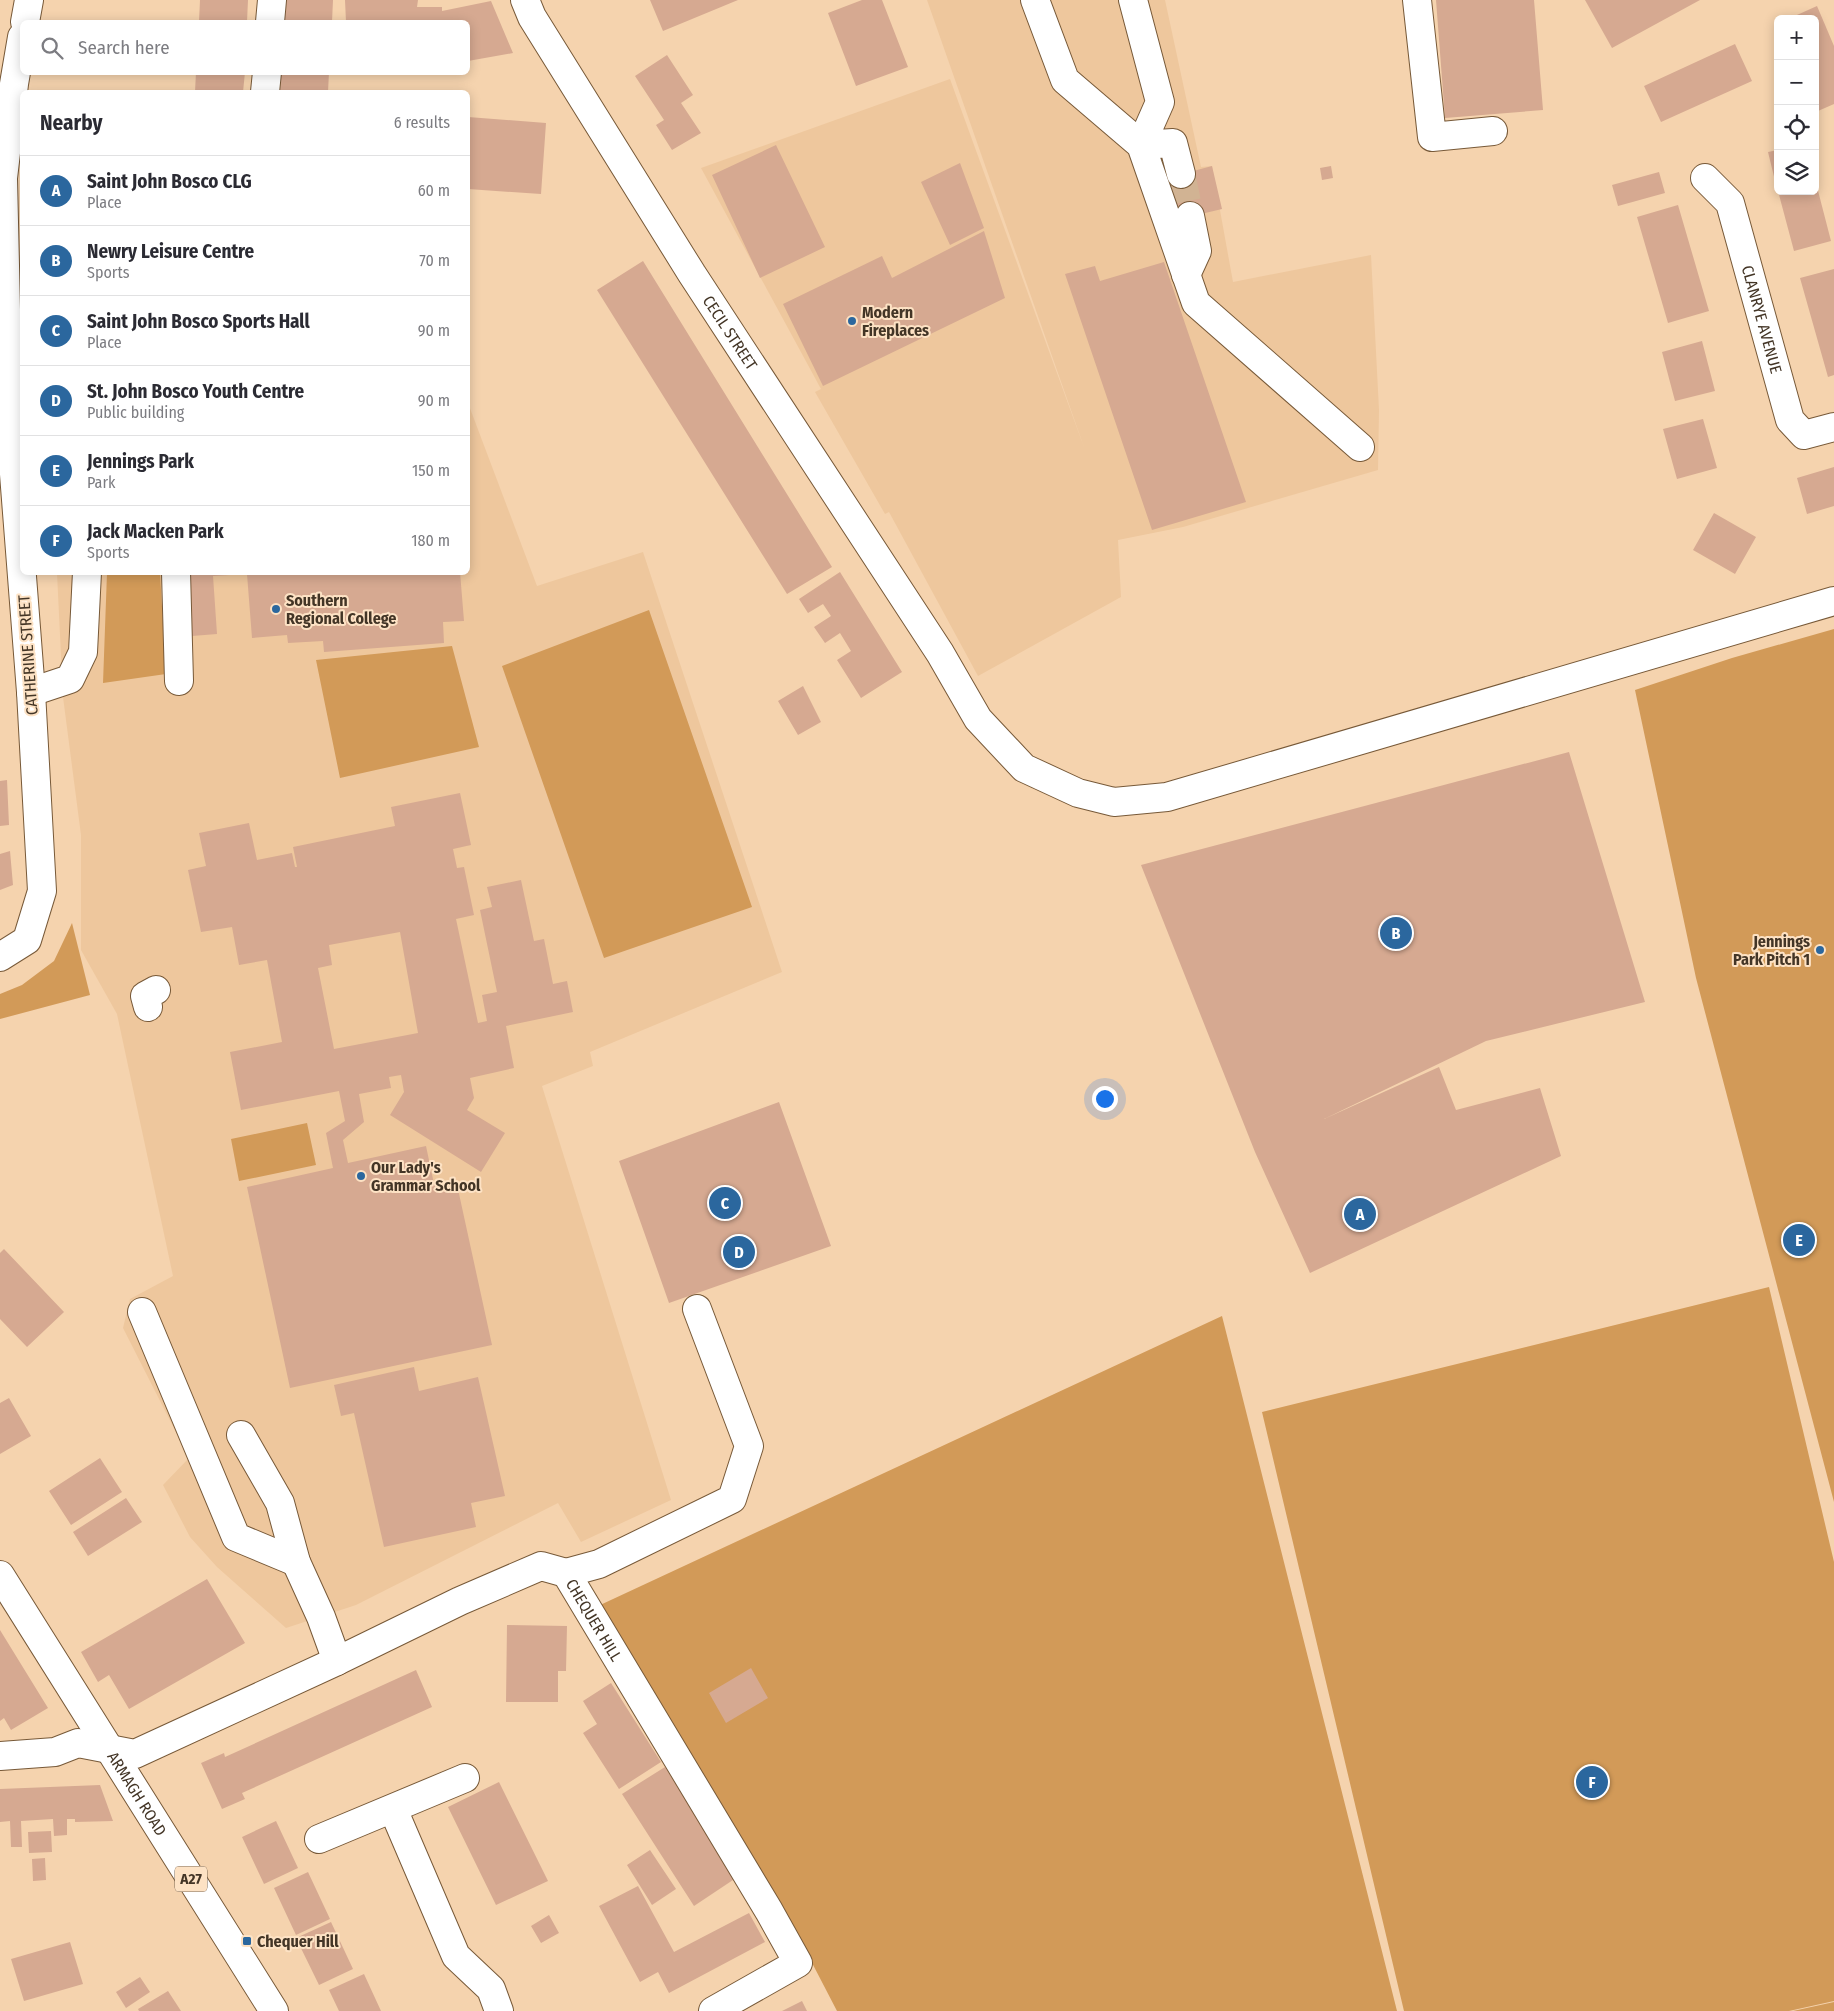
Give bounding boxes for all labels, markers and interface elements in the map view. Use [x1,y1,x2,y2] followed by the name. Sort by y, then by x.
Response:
[1774,15,1819,195] map controls
[1774,15,1819,60] button: +
[20,20,470,75] search box
[38,34,66,62] icon: search
[78,36,170,59] text: Search here
[1774,60,1819,105] button: −
[1774,105,1819,150] button: locate
[40,110,102,136] text: Nearby
[394,113,450,132] text: 6 results
[1774,150,1819,195] button: layers
[87,170,252,193] text: Saint John Bosco CLG
[52,181,60,200] text: A
[418,181,450,200] text: 60 m
[87,193,122,212] text: Place
[87,240,254,263] text: Newry Leisure Centre
[52,251,60,270] text: B
[419,251,450,270] text: 70 m
[87,263,130,282] text: Sports
[1738,263,1786,376] street label: CLANRYE AVENUE
[699,292,762,374] street label: CECIL STREET
[862,303,929,340] place label: Modern Fireplaces
[87,310,310,333] text: Saint John Bosco Sports Hall
[846,315,858,327] marker: Modern Fireplaces
[52,321,60,340] text: C
[418,321,450,340] text: 90 m
[87,333,122,352] text: Place
[87,380,304,403] text: St. John Bosco Youth Centre
[51,391,61,410] text: D
[418,391,450,410] text: 90 m
[87,403,184,422] text: Public building
[87,450,194,473] text: Jennings Park
[52,461,60,480] text: E
[412,461,450,480] text: 150 m
[87,473,115,492] text: Park
[87,520,224,543] text: Jack Macken Park
[52,531,60,550] text: F
[411,531,450,550] text: 180 m
[87,543,130,562] text: Sports
[286,591,396,628] place label: Southern Regional College
[14,594,42,716] street label: CATHERINE STREET
[270,603,282,615] marker: Southern Regional College
[1380,914,1412,952] pin: B
[1733,932,1810,969] place label: Jennings Park Pitch 1
[1814,944,1826,956] marker: Jennings Park Pitch 1
[1092,1086,1118,1112] your location
[371,1158,481,1195] place label: Our Lady's Grammar School
[355,1170,367,1182] marker: Our Lady's Grammar School
[709,1184,741,1222] pin: C
[1344,1195,1376,1233] pin: A
[1783,1221,1815,1259] pin: E
[723,1233,755,1271] pin: D
[562,1575,626,1665] street label: CHEQUER HILL
[104,1748,171,1839] street label: ARMAGH ROAD
[1576,1763,1608,1801] pin: F
[175,1866,207,1892] road number: A27
[257,1932,339,1951] place label: Chequer Hill
[241,1935,253,1947] marker: Chequer Hill

